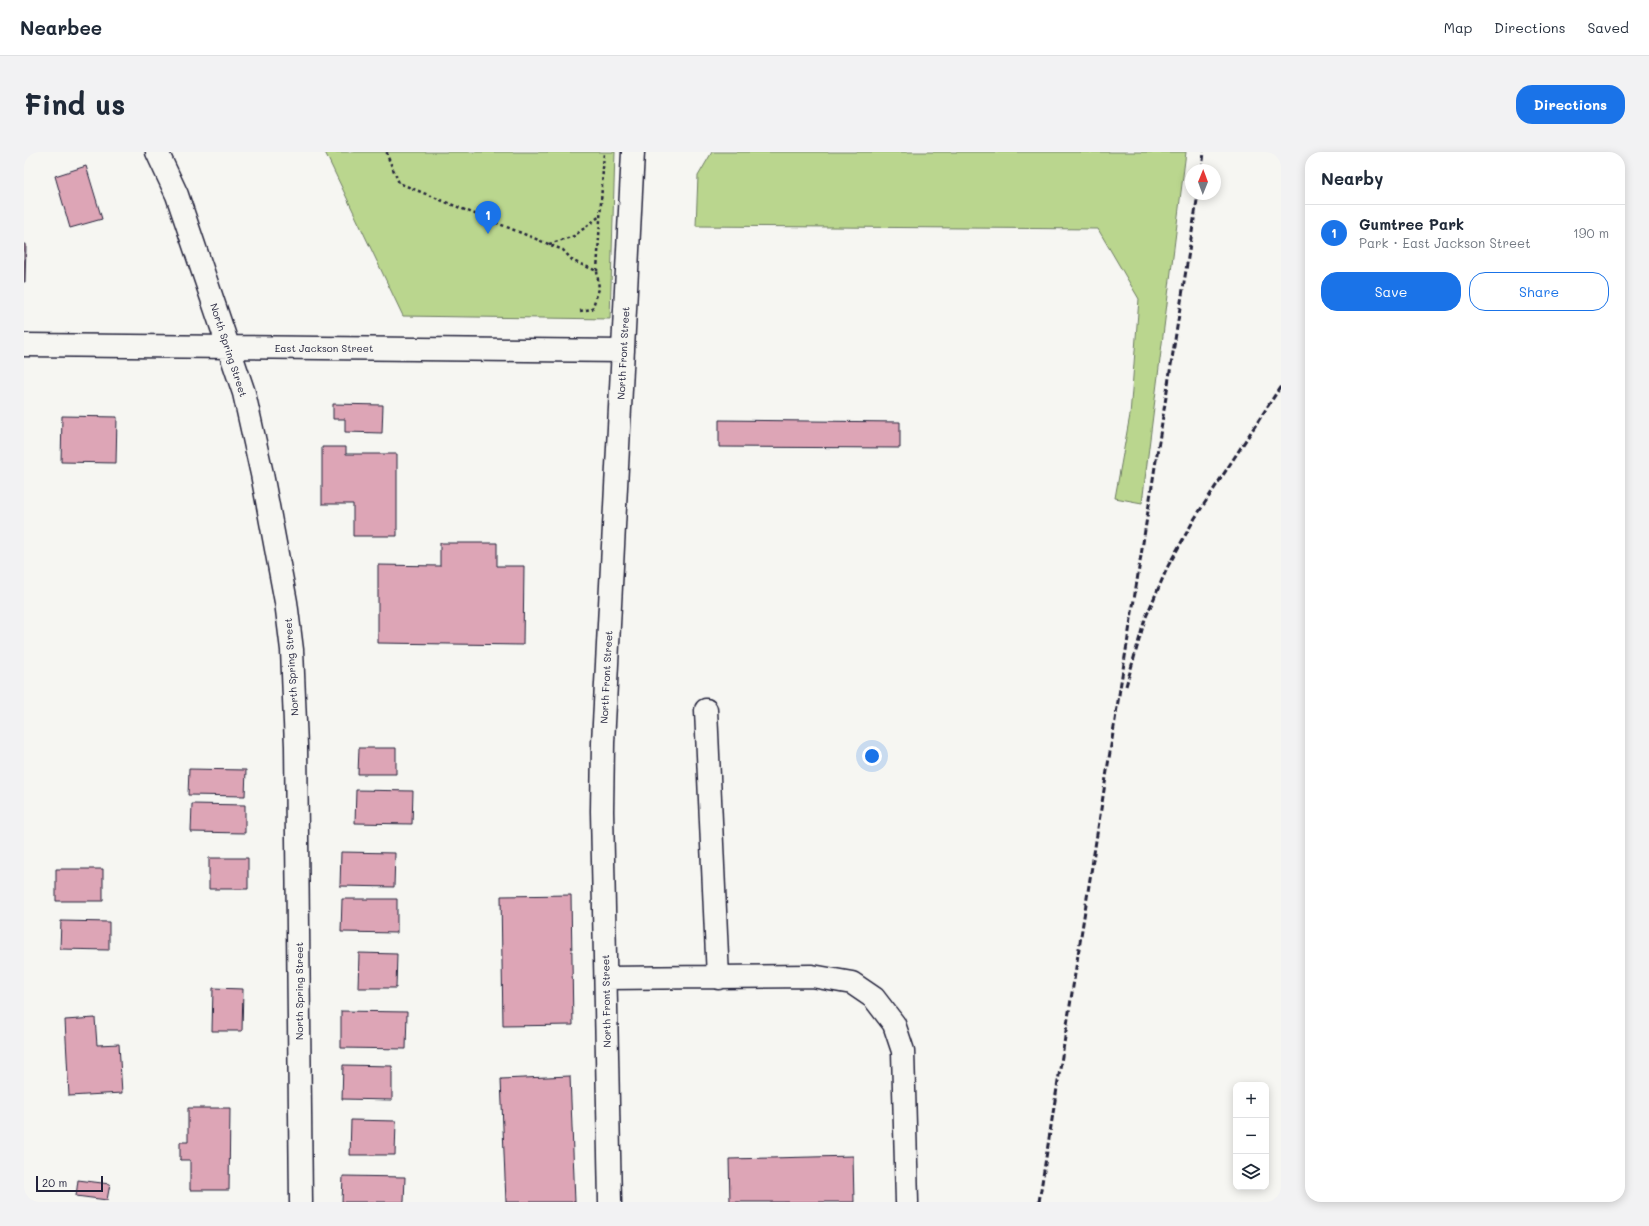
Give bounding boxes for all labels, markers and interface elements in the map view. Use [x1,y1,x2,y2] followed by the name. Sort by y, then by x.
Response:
[20,15,102,40] text: Nearbee
[1444,18,1472,37] text: Map
[1494,18,1565,37] text: Directions
[1587,18,1629,37] text: Saved
[1516,85,1625,124] button: Directions
[24,86,125,122] text: Find us
[1185,164,1221,200] north arrow
[1321,167,1383,189] text: Nearby
[475,201,501,234] pin: 1
[1359,214,1464,234] text: Gumtree Park
[1331,224,1337,241] text: 1
[1573,224,1609,241] text: 190 m
[1359,234,1531,251] text: Park · East Jackson Street
[1321,272,1461,311] button: Save
[1469,272,1609,311] button: Share
[207,301,251,399] street label: North Spring Street
[614,306,632,400] street label: North Front Street
[275,341,373,355] street label: East Jackson Street
[281,618,301,716] street label: North Spring Street
[597,630,615,724] street label: North Front Street
[862,746,882,766] your location
[292,942,306,1040] street label: North Spring Street
[598,954,614,1048] street label: North Front Street
[1233,1082,1269,1190] map controls
[1233,1082,1269,1118] button: +
[1233,1118,1269,1154] button: −
[1233,1154,1269,1190] button: layers
[36,1174,103,1193] scale bar
[42,1175,67,1190] text: 20 m

